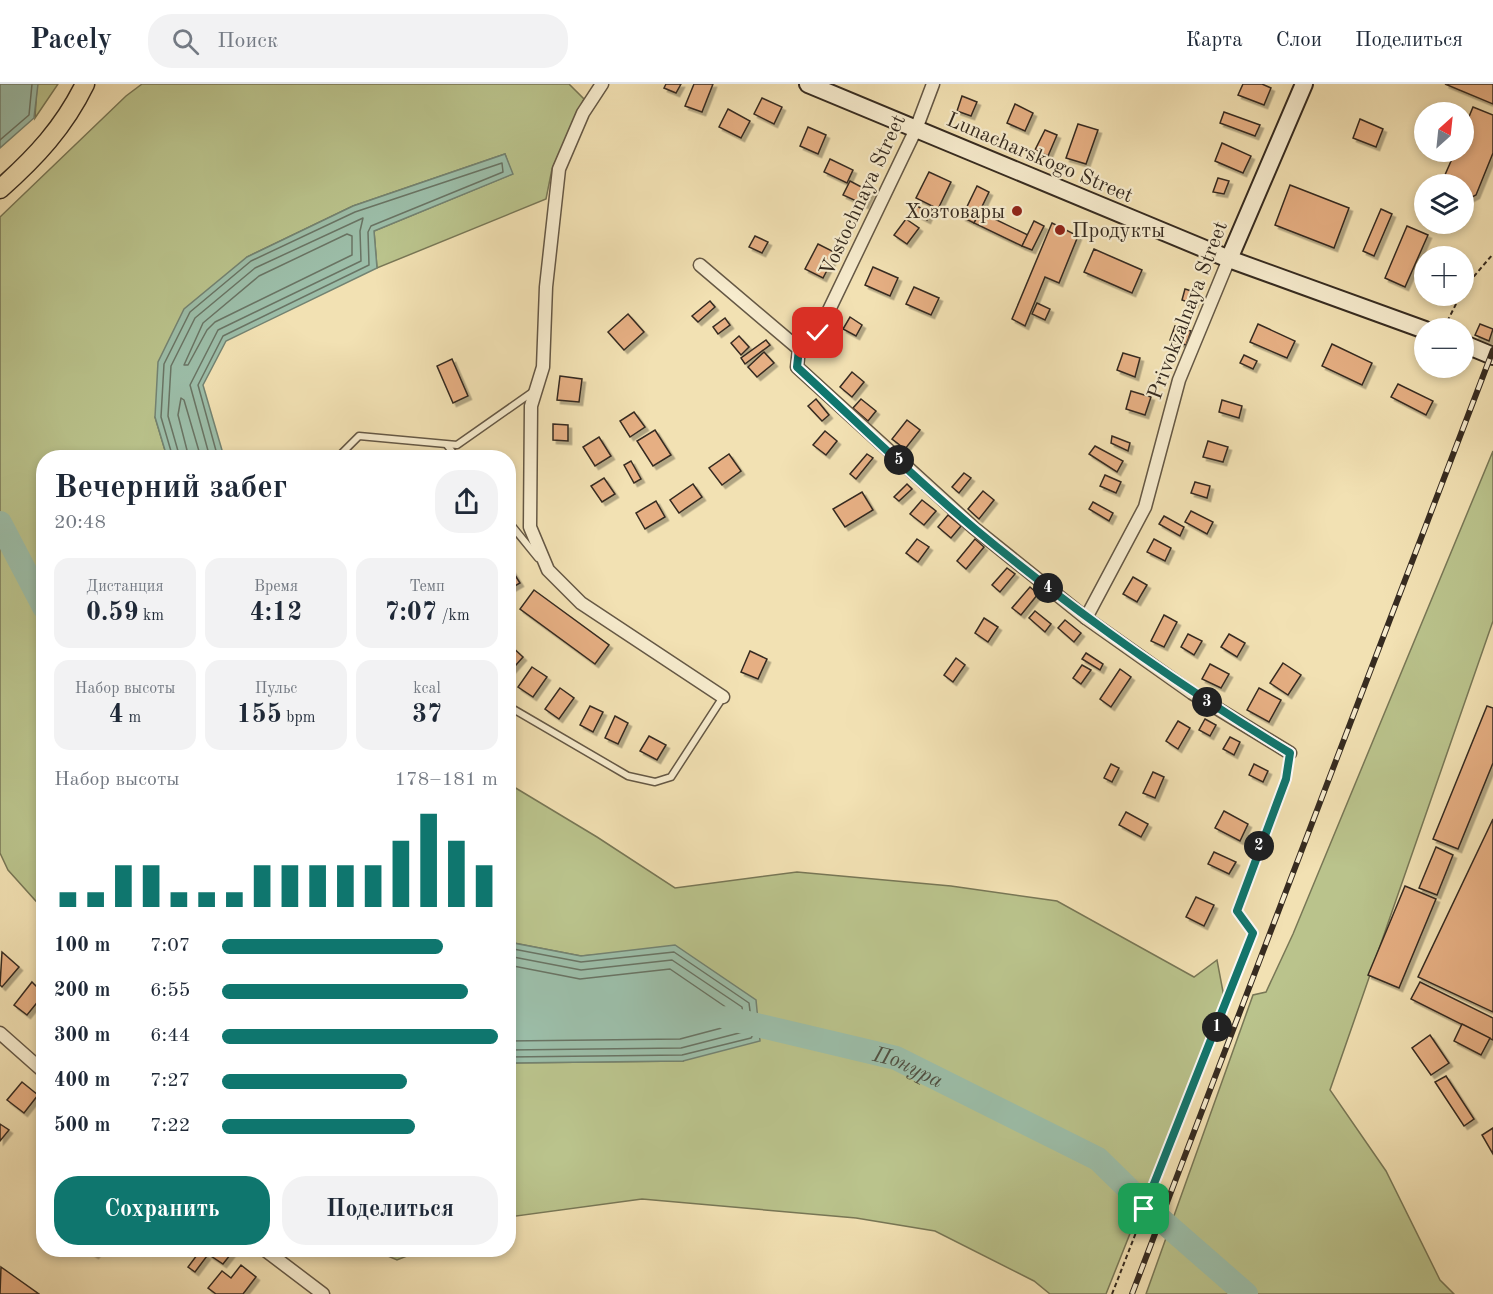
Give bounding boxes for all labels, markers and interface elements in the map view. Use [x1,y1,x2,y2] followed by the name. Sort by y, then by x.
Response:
[148,14,568,68] search box
[169,25,202,58] icon: search
[30,27,112,55] text: Pacely
[217,30,278,52] text: Поиск
[1186,30,1243,51] text: Карта
[1276,30,1322,51] text: Слои
[1355,30,1463,51] text: Поделиться
[1414,102,1474,162] north arrow
[1414,102,1474,378] map controls
[943,110,1136,207] street label: Lunacharskogo Street
[817,112,910,280] street label: Vostochnaya Street
[1414,174,1474,234] button: layers
[905,202,1005,223] place label: Хозтовары
[1010,204,1024,218] marker: Хозтовары
[1145,219,1232,403] street label: Privokzalnaya Street
[1072,221,1165,242] place label: Продукты
[1053,223,1067,237] marker: Продукты
[1414,246,1474,306] button: +
[792,307,843,358] pin
[801,316,834,349] icon: check
[1414,318,1474,378] button: −
[884,445,914,475] pin: 5
[894,452,904,468] text: 5
[435,470,498,533] button: share
[54,472,287,505] text: Вечерний забег
[54,513,106,533] text: 20:48
[1033,573,1063,603] pin: 4
[86,579,164,595] text: Дистанция
[254,579,298,595] text: Время
[409,579,445,595] text: Темп
[1043,580,1053,596] text: 4
[86,600,139,626] text: 0.59
[250,600,302,626] text: 4:12
[384,600,437,626] text: 7:07
[139,608,164,624] text: km
[437,608,470,624] text: /km
[75,681,175,697] text: Набор высоты
[255,681,297,697] text: Пульс
[413,681,441,697] text: kcal
[1192,687,1222,717] pin: 3
[1202,694,1212,710] text: 3
[109,702,124,728] text: 4
[237,702,282,728] text: 155
[412,702,442,728] text: 37
[124,710,141,726] text: m
[282,710,315,726] text: bpm
[54,770,180,790] text: Набор высоты
[395,770,498,790] text: 178–181 m
[1244,831,1274,861] pin: 2
[1254,838,1264,854] text: 2
[54,936,110,956] text: 100 m
[150,936,190,956] text: 7:07
[54,981,110,1001] text: 200 m
[150,981,190,1001] text: 6:55
[1202,1012,1232,1042] pin: 1
[1212,1019,1222,1035] text: 1
[54,1026,110,1046] text: 300 m
[150,1026,190,1046] text: 6:44
[870,1044,947,1093] water label: Понура
[54,1071,110,1091] text: 400 m
[150,1071,190,1091] text: 7:27
[54,1116,110,1136] text: 500 m
[150,1116,190,1136] text: 7:22
[54,1176,270,1245] button: Сохранить
[282,1176,498,1245] button: Поделиться
[1118,1183,1169,1234] pin
[1127,1192,1160,1225] icon: arrive

